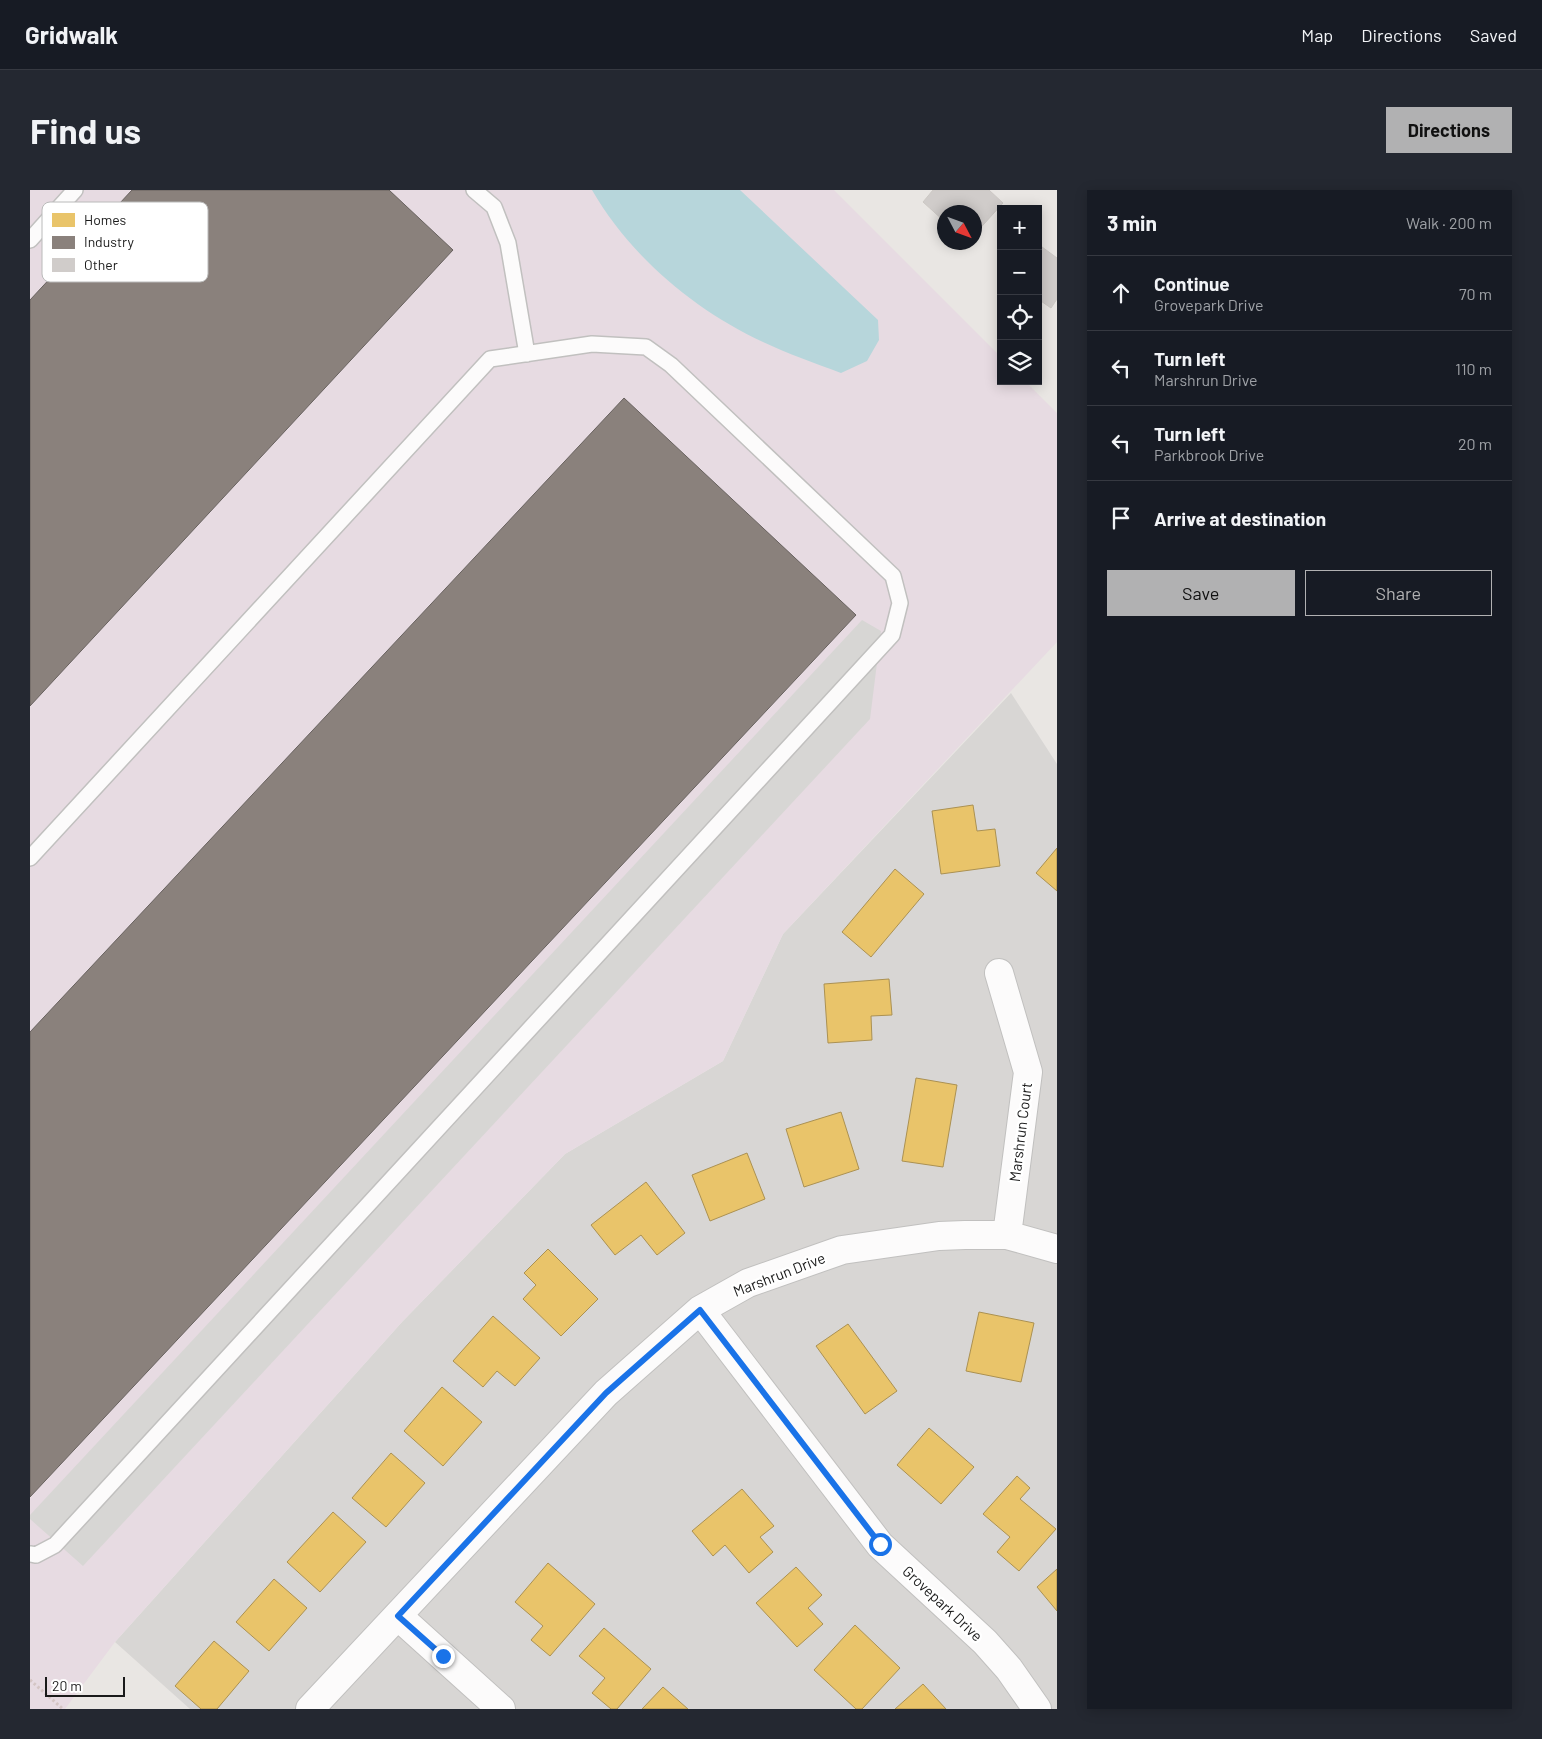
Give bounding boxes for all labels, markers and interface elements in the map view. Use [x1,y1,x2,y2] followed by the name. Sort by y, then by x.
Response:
[25,20,118,49] text: Gridwalk
[1301,24,1333,46] text: Map
[1361,24,1442,46] text: Directions
[1470,24,1517,46] text: Saved
[1386,107,1512,153] button: Directions
[30,109,141,151] text: Find us
[42,202,208,282] legend
[937,205,982,250] north arrow
[997,205,1042,385] map controls
[997,205,1042,250] button: +
[1107,210,1157,235] text: 3 min
[84,211,127,228] text: Homes
[1406,213,1492,232] text: Walk · 200 m
[84,233,135,250] text: Industry
[997,250,1042,295] button: −
[84,256,118,273] text: Other
[1154,272,1230,295] text: Continue
[1107,279,1135,307] icon: ahead
[1459,284,1492,303] text: 70 m
[997,295,1042,340] button: locate
[1154,295,1264,314] text: Grovepark Drive
[997,340,1042,385] button: layers
[1154,347,1225,370] text: Turn left
[1107,354,1135,382] icon: left
[1455,359,1492,378] text: 110 m
[1154,370,1258,389] text: Marshrun Drive
[1154,422,1225,445] text: Turn left
[1107,429,1135,457] icon: left
[1458,434,1492,453] text: 20 m
[1154,445,1264,464] text: Parkbrook Drive
[1107,504,1135,532] icon: arrive
[1154,507,1326,530] text: Arrive at destination
[1107,570,1295,616] button: Save
[1305,570,1492,616] button: Share
[1005,1081,1035,1183] street label: Marshrun Court
[730,1248,828,1300] street label: Marshrun Drive
[869,1533,892,1556] route start
[899,1561,987,1645] street label: Grovepark Drive
[432,1645,455,1668] route end
[45,1674,125,1697] scale bar
[52,1677,82,1694] text: 20 m

